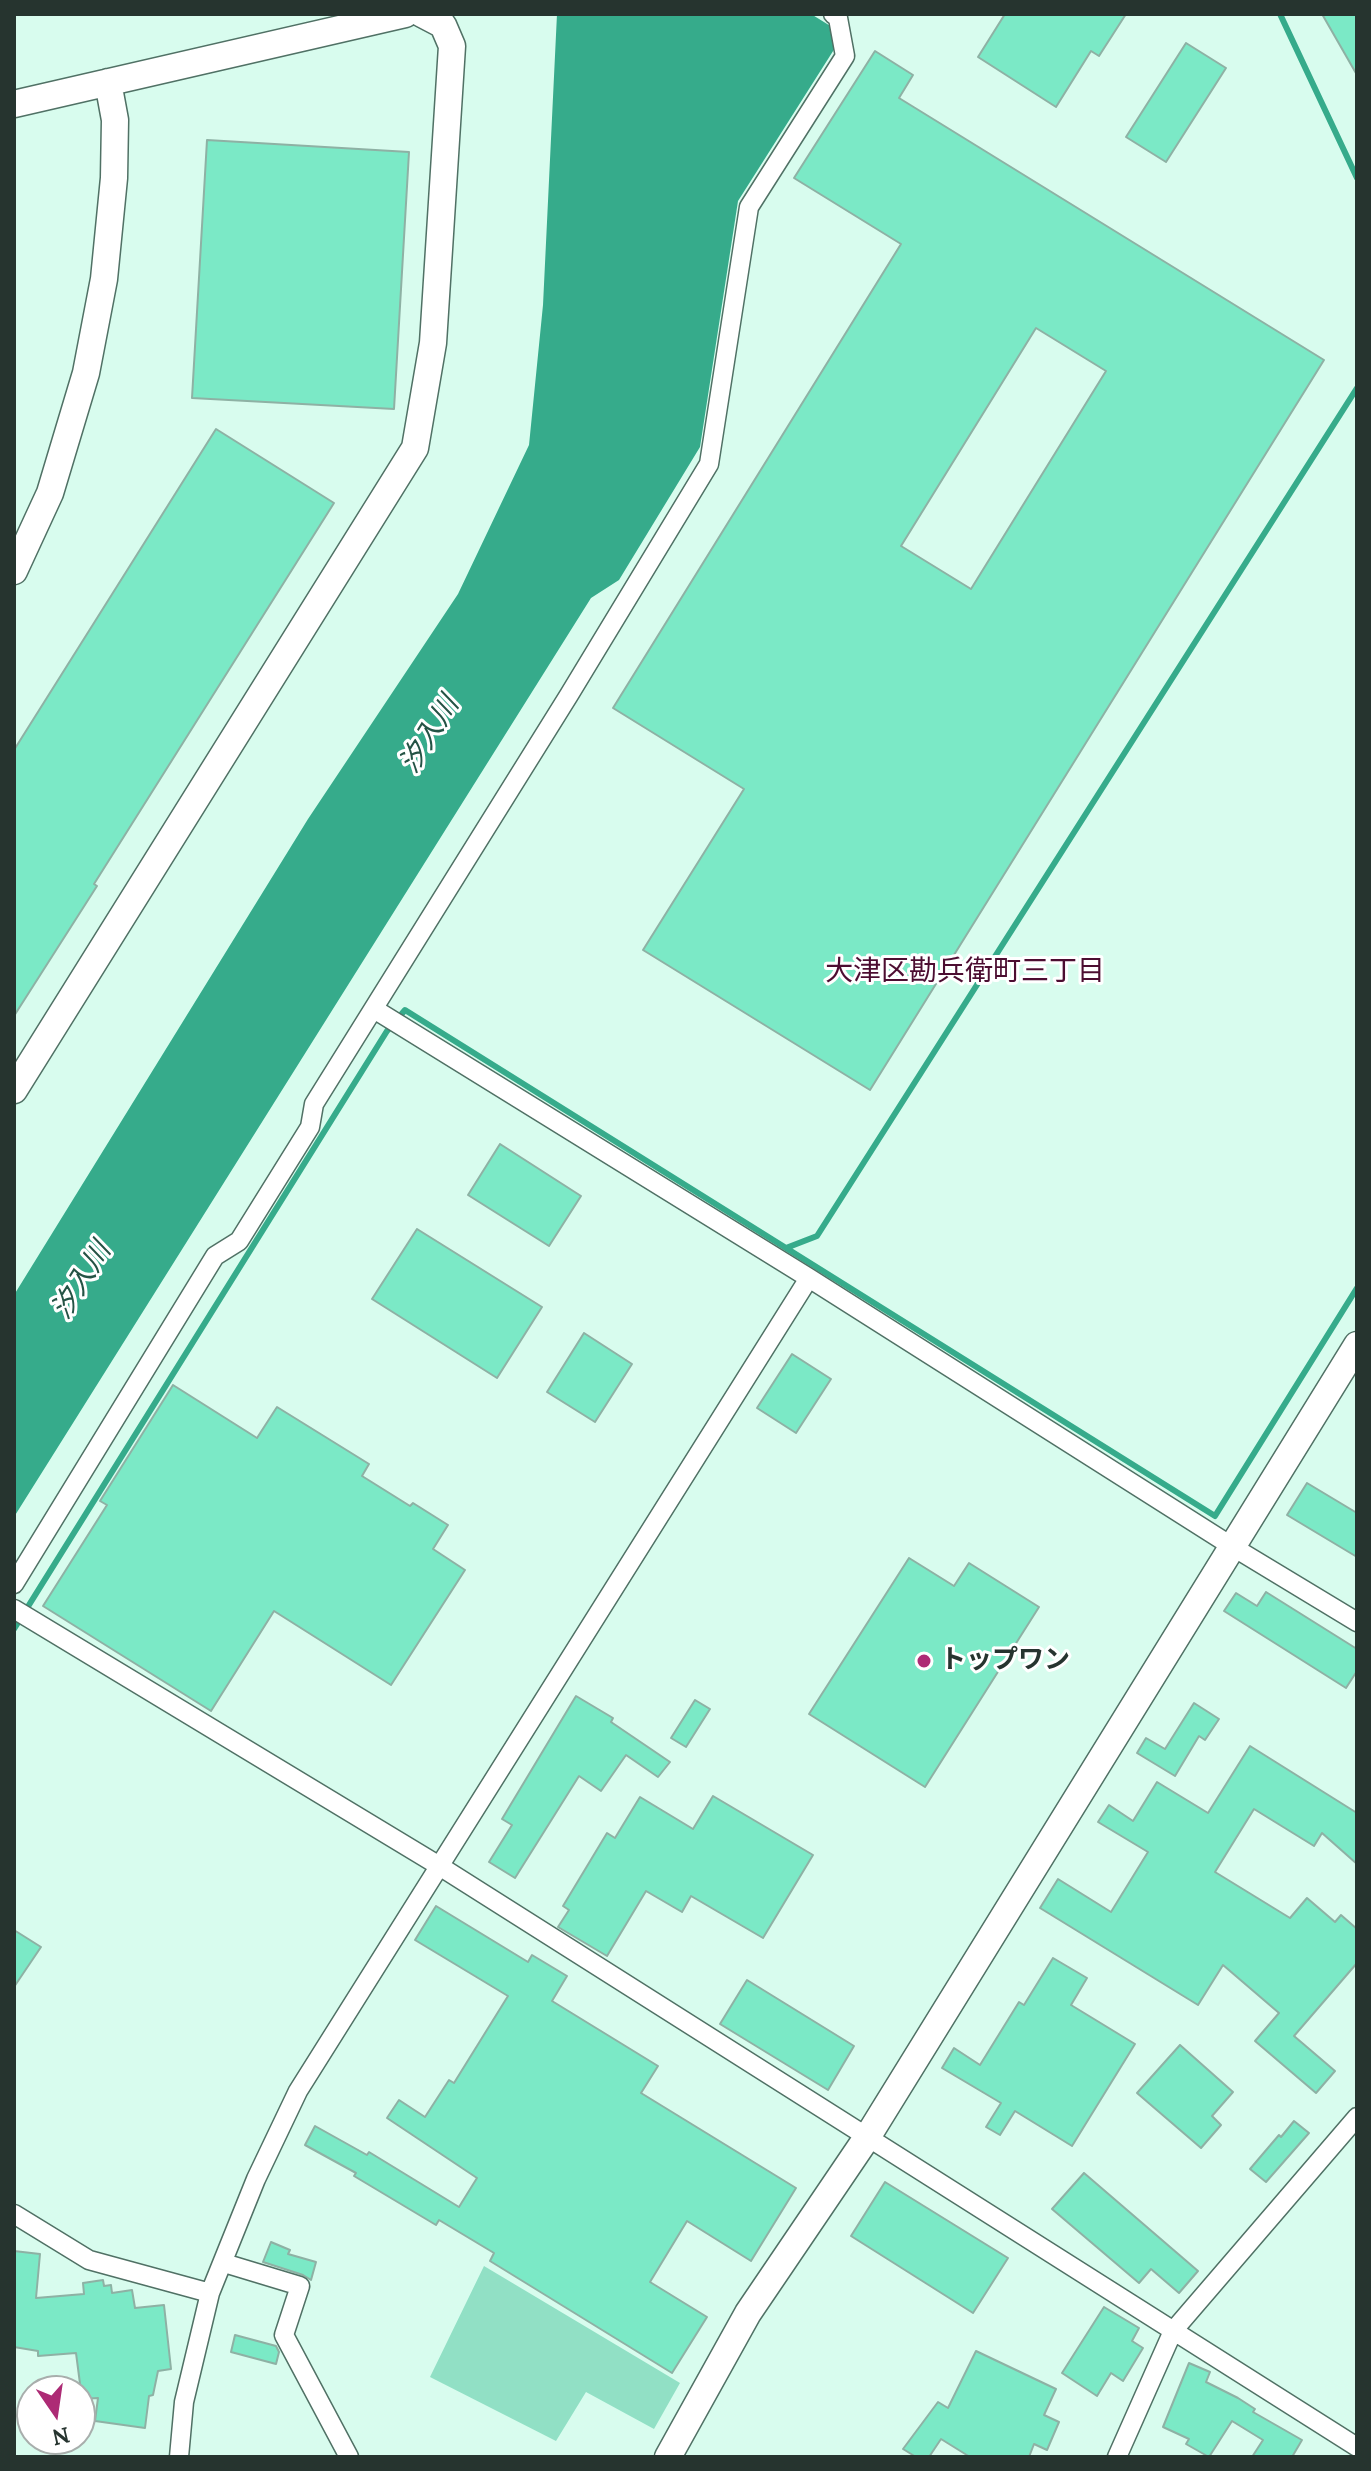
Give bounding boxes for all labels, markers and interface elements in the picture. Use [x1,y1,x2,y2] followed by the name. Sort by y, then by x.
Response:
[393,690,467,780] water label: 汐入川
[825,955,1105,989] district label: 大津区勘兵衛町三丁目
[45,1236,119,1326] water label: 汐入川
[940,1645,1070,1677] place label: トップワン
[915,1652,933,1670] marker: トップワン
[16,2375,96,2455] north arrow
[50,2421,72,2452] text: N

